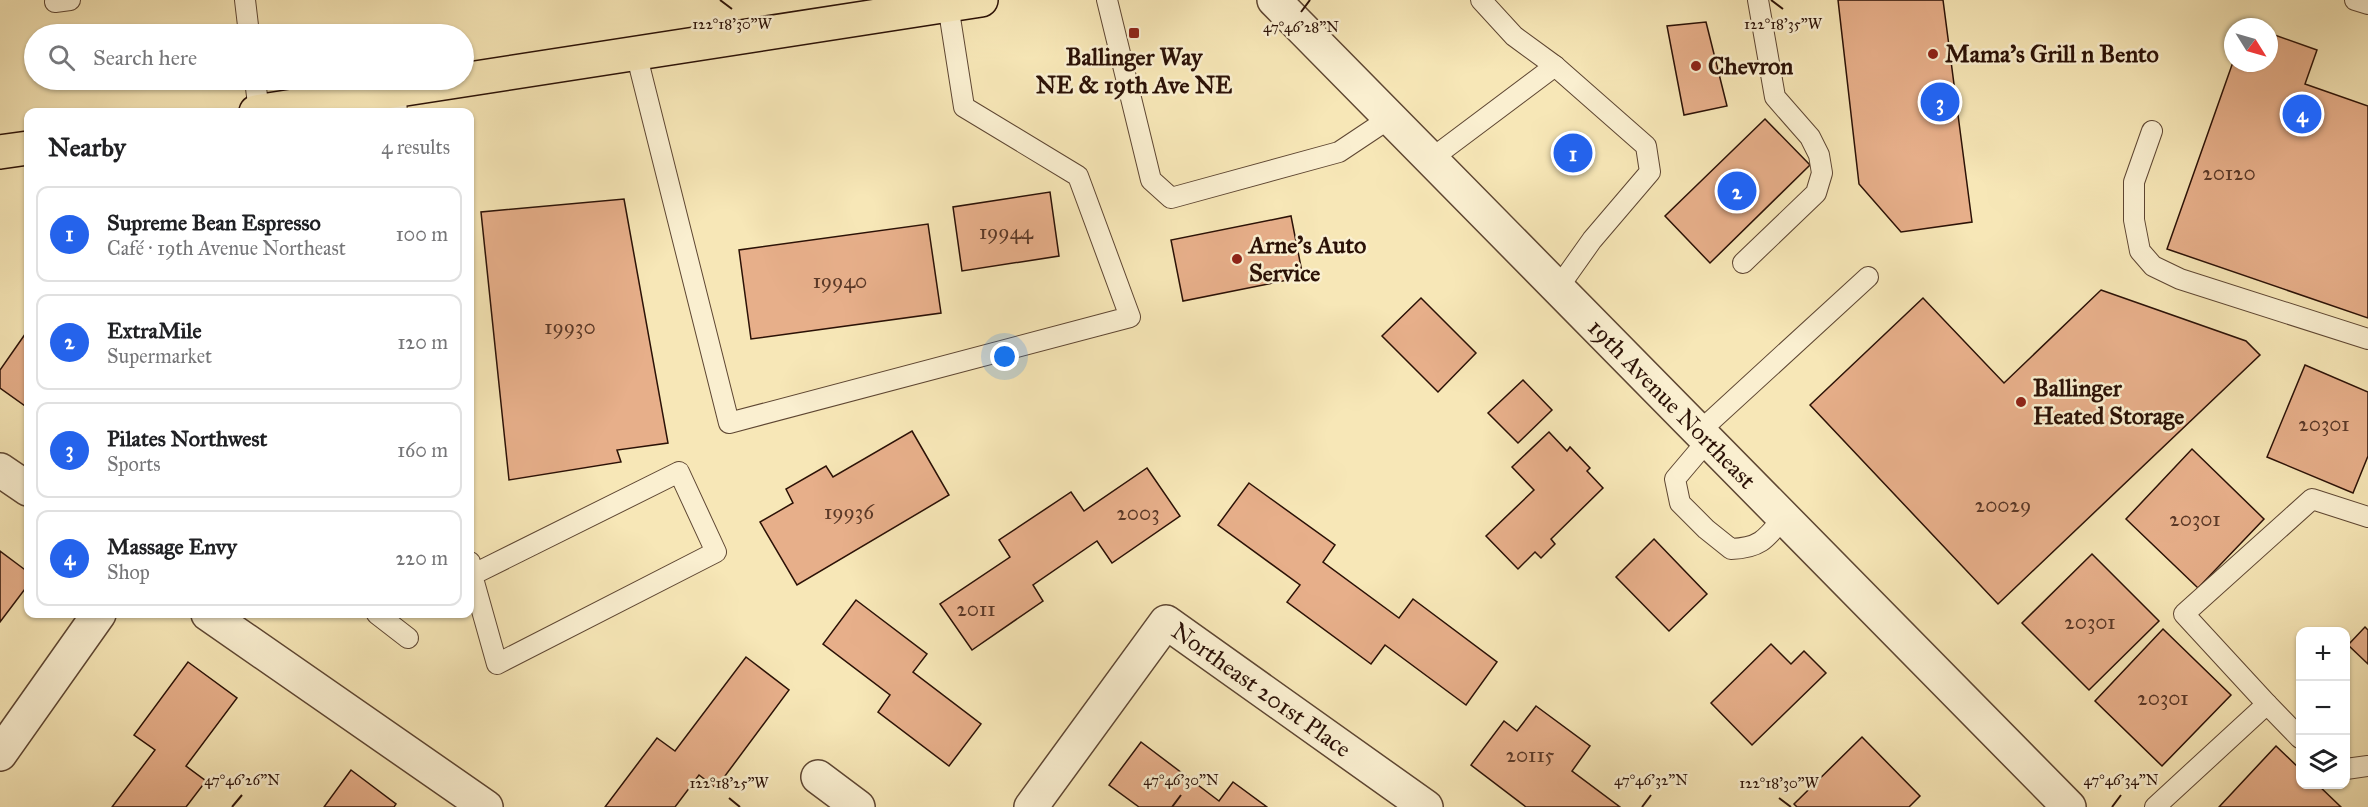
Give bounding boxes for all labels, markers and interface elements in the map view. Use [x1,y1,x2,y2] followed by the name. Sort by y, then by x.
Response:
[692,15,773,33] text: 122°18'30"W
[1744,15,1823,33] text: 122°18'35"W
[1263,18,1339,36] text: 47°46'28"N
[2224,18,2278,72] north arrow
[24,24,474,90] search box
[1127,26,1141,40] marker: Ballinger Way NE & 19th Ave NE
[1945,39,2159,69] place label: Mama's Grill n Bento
[45,41,78,74] icon: search
[1036,42,1232,100] place label: Ballinger Way NE & 19th Ave NE
[93,44,197,71] text: Search here
[1926,47,1940,61] marker: Mama's Grill n Bento
[1708,51,1793,81] place label: Chevron
[1689,59,1703,73] marker: Chevron
[1920,80,1960,124] pin: 3
[2282,92,2322,136] pin: 4
[1554,130,1592,176] pin: 1
[48,131,126,163] text: Nearby
[381,135,450,159] text: 4 results
[2202,160,2256,186] house number: 20120
[1718,168,1756,213] pin: 2
[107,209,321,236] text: Supreme Bean Espresso
[979,219,1034,245] house number: 19944
[66,222,73,246] text: 1
[396,222,448,246] text: 100 m
[1247,230,1366,288] place label: Arne’s Auto Service
[107,236,346,260] text: Café · 19th Avenue Northeast
[1230,252,1244,266] marker: Arne’s Auto Service
[813,268,867,294] house number: 19940
[1582,313,1763,496] street label: 19th Avenue Northeast
[544,314,596,340] house number: 19930
[107,317,202,344] text: ExtraMile
[65,330,74,354] text: 2
[397,330,448,354] text: 120 m
[990,342,1019,371] your location
[107,344,212,368] text: Supermarket
[2033,373,2184,431] place label: Ballinger Heated Storage
[2014,395,2028,409] marker: Ballinger Heated Storage
[2298,411,2350,437] house number: 20301
[107,425,267,452] text: Pilates Northwest
[66,438,74,462] text: 3
[397,438,448,462] text: 160 m
[107,452,161,476] text: Sports
[1975,492,2031,518] house number: 20029
[824,499,875,525] house number: 19936
[1116,500,1160,526] house number: 2003
[2169,506,2221,532] house number: 20301
[107,533,237,560] text: Massage Envy
[64,546,75,570] text: 4
[396,546,448,570] text: 220 m
[107,560,150,584] text: Shop
[957,596,996,622] house number: 2011
[2064,609,2116,635] house number: 20301
[1166,616,1357,764] street label: Northeast 201st Place
[2296,627,2350,789] map controls
[2296,627,2350,681] button: +
[2296,681,2350,735] button: −
[2137,685,2189,711] house number: 20301
[2296,735,2350,789] button: layers
[1506,742,1555,768] house number: 20115
[204,771,280,789] text: 47°46'26"N
[1143,771,1219,789] text: 47°46'30"N
[1614,771,1688,789] text: 47°46'32"N
[2084,771,2159,789] text: 47°46'34"N
[689,774,769,792] text: 122°18'25"W
[1739,774,1820,792] text: 122°18'30"W

